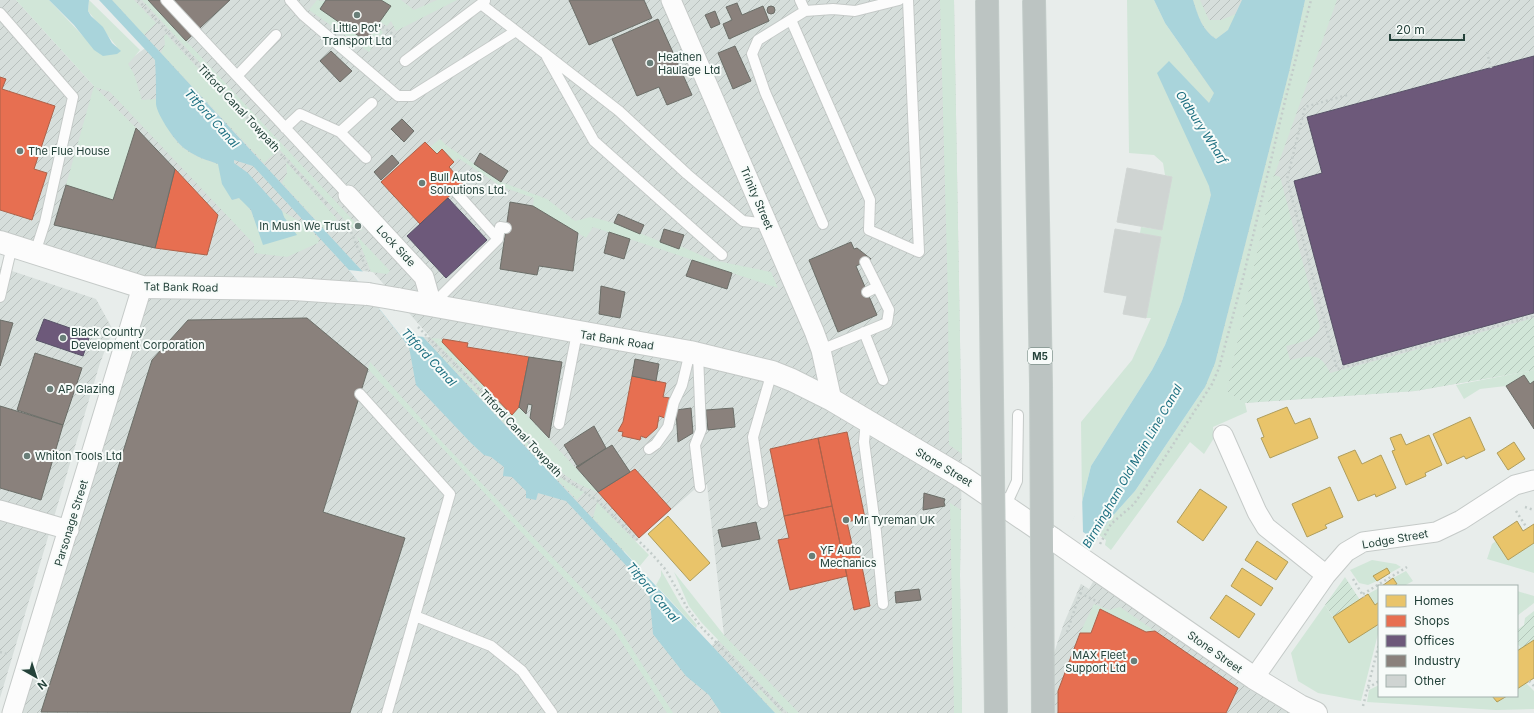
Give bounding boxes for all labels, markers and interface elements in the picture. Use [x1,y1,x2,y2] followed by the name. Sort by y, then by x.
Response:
[352,10,362,20] marker: Little Pot' Transport Ltd
[1390,16,1464,42] scale bar
[322,21,392,48] place label: Little Pot' Transport Ltd
[1396,22,1425,37] text: 20 m
[658,50,720,77] place label: Heathen Haulage Ltd
[645,58,655,68] marker: Heathen Haulage Ltd
[195,62,283,154] street label: Titford Canal Towpath
[182,86,242,150] water label: Titford Canal
[1173,88,1232,168] water label: Oldbury Wharf
[28,144,110,158] place label: The Flue House
[15,146,25,156] marker: The Flue House
[738,165,777,232] street label: Trinity Street
[430,170,507,197] place label: Bull Autos Soloutions Ltd.
[417,178,427,188] marker: Bull Autos Soloutions Ltd.
[259,219,350,233] place label: In Mush We Trust
[353,221,363,231] marker: In Mush We Trust
[373,223,419,269] street label: Lock Side
[144,279,218,295] street label: Tat Bank Road
[71,325,205,352] place label: Black Country Development Corporation
[398,325,460,389] water label: Titford Canal
[579,327,655,353] street label: Tat Bank Road
[58,333,68,343] marker: Black Country Development Corporation
[1028,348,1052,364] road number: M5
[1079,381,1185,551] water label: Birmingham Old Main Line Canal
[58,382,115,396] place label: AP Glazing
[45,384,55,394] marker: AP Glazing
[477,386,565,480] street label: Titford Canal Towpath
[913,444,975,490] street label: Stone Street
[35,449,122,463] place label: Whiton Tools Ltd
[22,451,32,461] marker: Whiton Tools Ltd
[51,478,91,568] street label: Parsonage Street
[854,513,936,527] place label: Mr Tyreman UK
[841,515,851,525] marker: Mr Tyreman UK
[1361,526,1430,552] street label: Lodge Street
[820,543,877,570] place label: YF Auto Mechanics
[807,551,817,561] marker: YF Auto Mechanics
[623,559,683,625] water label: Titford Canal
[1378,585,1518,697] legend
[1414,593,1454,608] text: Homes
[1414,613,1450,628] text: Shops
[1185,628,1246,676] street label: Stone Street
[1414,633,1455,648] text: Offices
[1065,648,1126,675] place label: MAX Fleet Support Ltd
[1414,653,1461,668] text: Industry
[1129,656,1139,666] marker: MAX Fleet Support Ltd
[16,657,56,697] north arrow
[1414,673,1446,688] text: Other
[35,677,50,693] text: N

